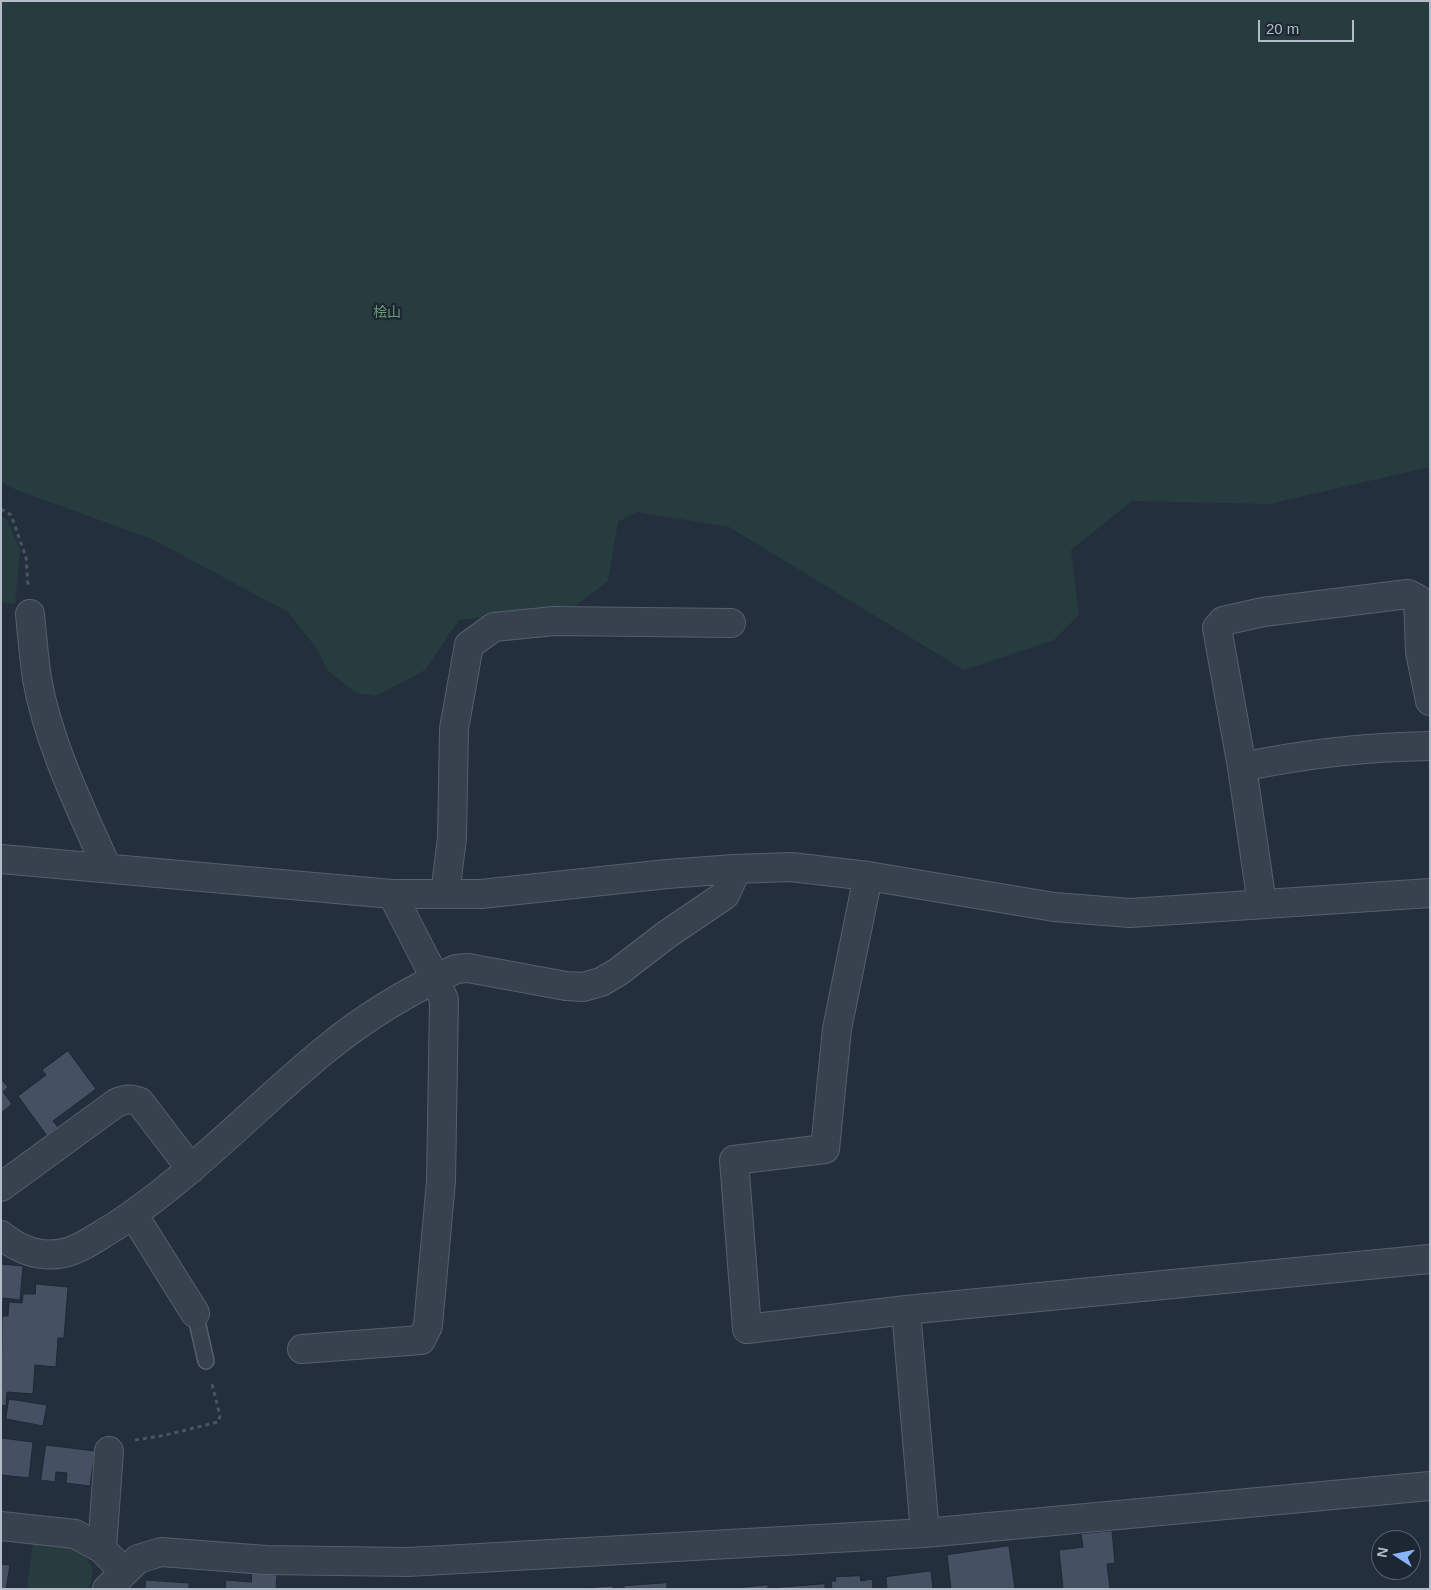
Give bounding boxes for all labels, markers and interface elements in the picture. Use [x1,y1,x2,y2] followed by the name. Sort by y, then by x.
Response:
[1261,10,1357,42] scale bar
[1266,20,1299,37] text: 20 m
[373,305,401,321] park label: 桧山
[1371,1530,1421,1580] north arrow
[1373,1546,1391,1559] text: N

